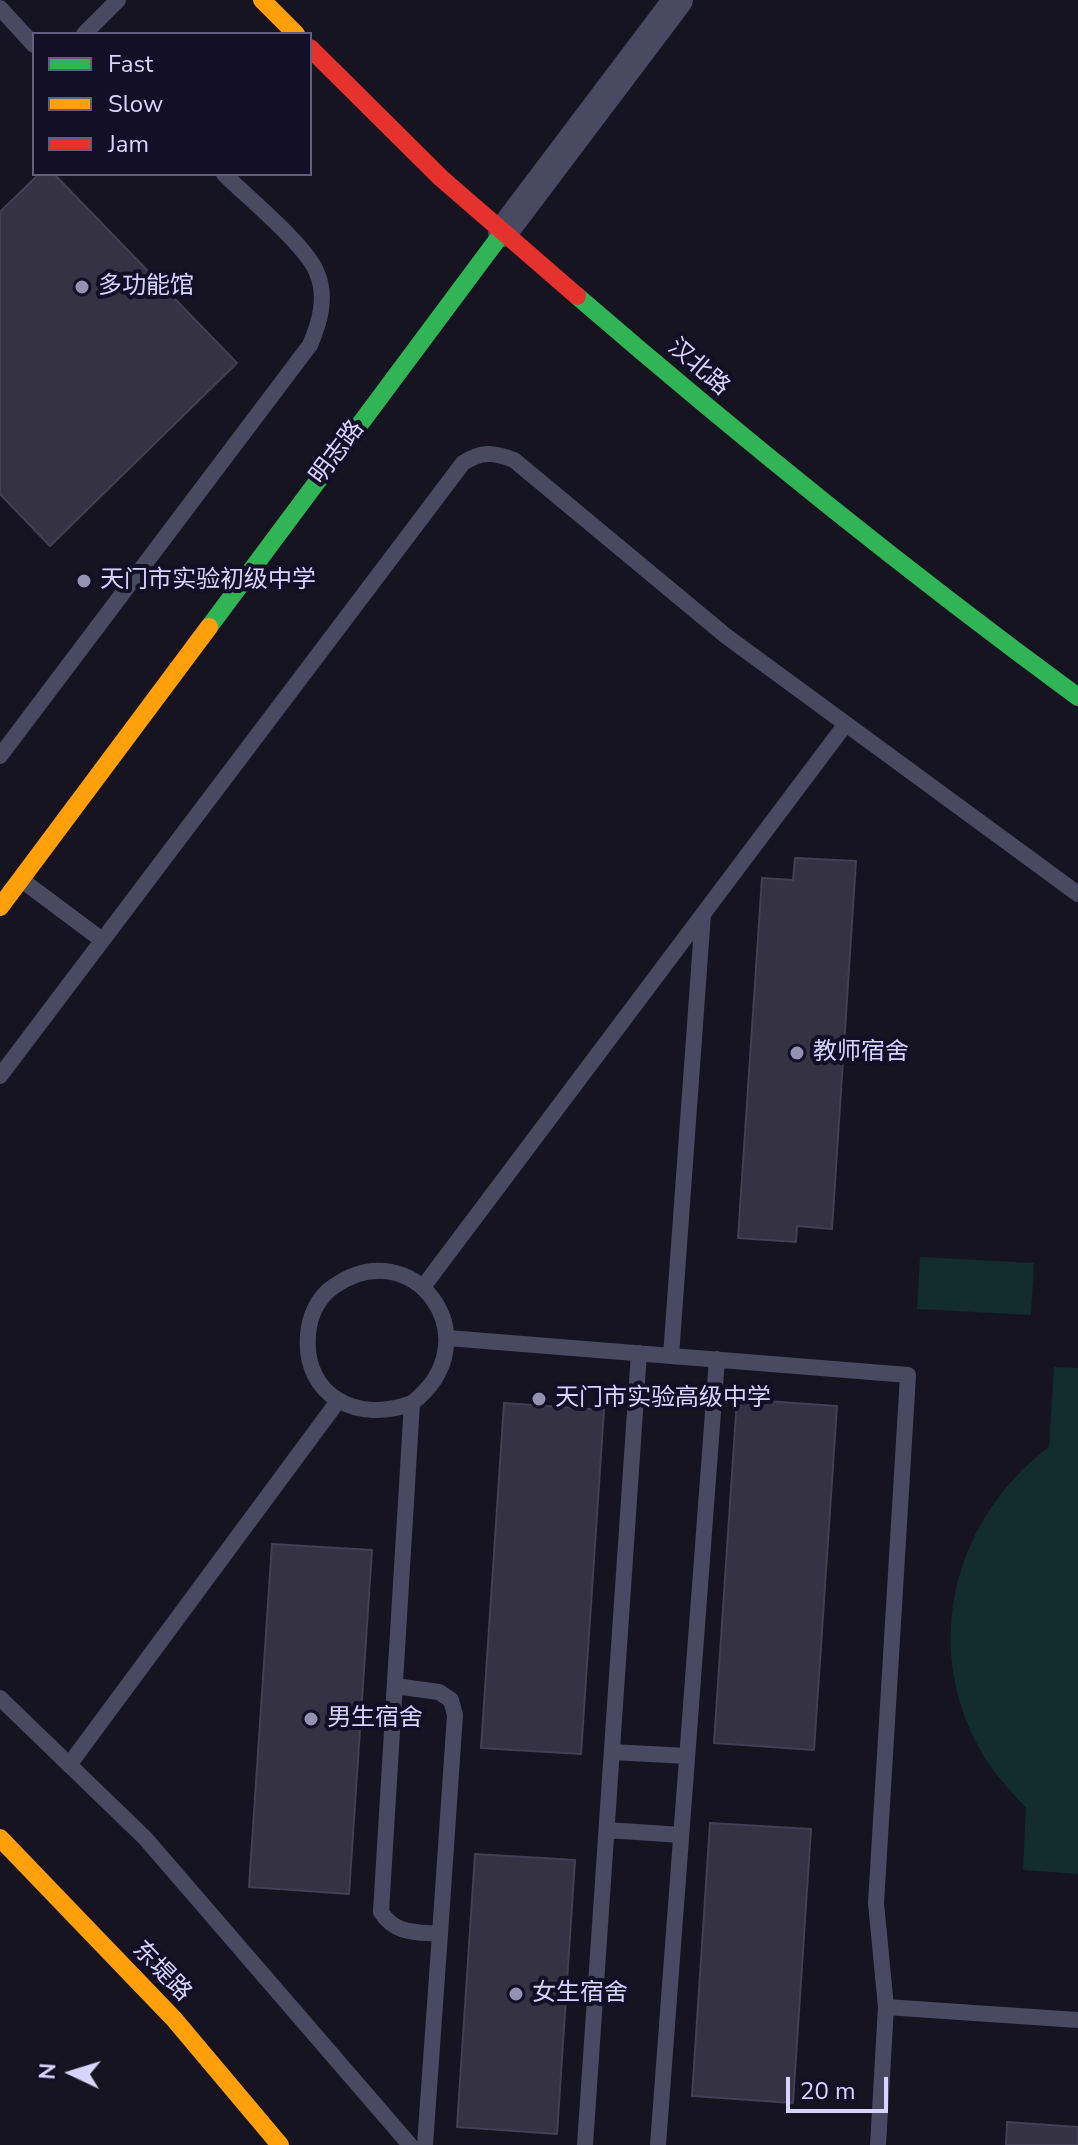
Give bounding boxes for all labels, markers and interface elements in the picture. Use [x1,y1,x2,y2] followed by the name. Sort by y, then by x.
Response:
[32,32,312,176] legend
[108,48,153,80] text: Fast
[108,88,163,120] text: Slow
[108,128,149,160] text: Jam
[98,273,194,301] place label: 多功能馆
[73,278,91,296] marker: 多功能馆
[661,334,735,402] street label: 汉北路
[305,416,371,490] street label: 明志路
[100,567,316,595] place label: 天门市实验初级中学
[75,572,93,590] marker: 天门市实验初级中学
[813,1039,909,1067] place label: 教师宿舍
[788,1044,806,1062] marker: 教师宿舍
[555,1385,771,1413] place label: 天门市实验高级中学
[530,1390,548,1408] marker: 天门市实验高级中学
[327,1705,423,1733] place label: 男生宿舍
[302,1710,320,1728] marker: 男生宿舍
[126,1936,196,2008] street label: 东堤路
[532,1980,628,2008] place label: 女生宿舍
[507,1985,525,2003] marker: 女生宿舍
[32,2033,112,2113] north arrow
[790,2061,892,2111] scale bar
[33,2062,64,2081] text: N
[800,2075,856,2107] text: 20 m

